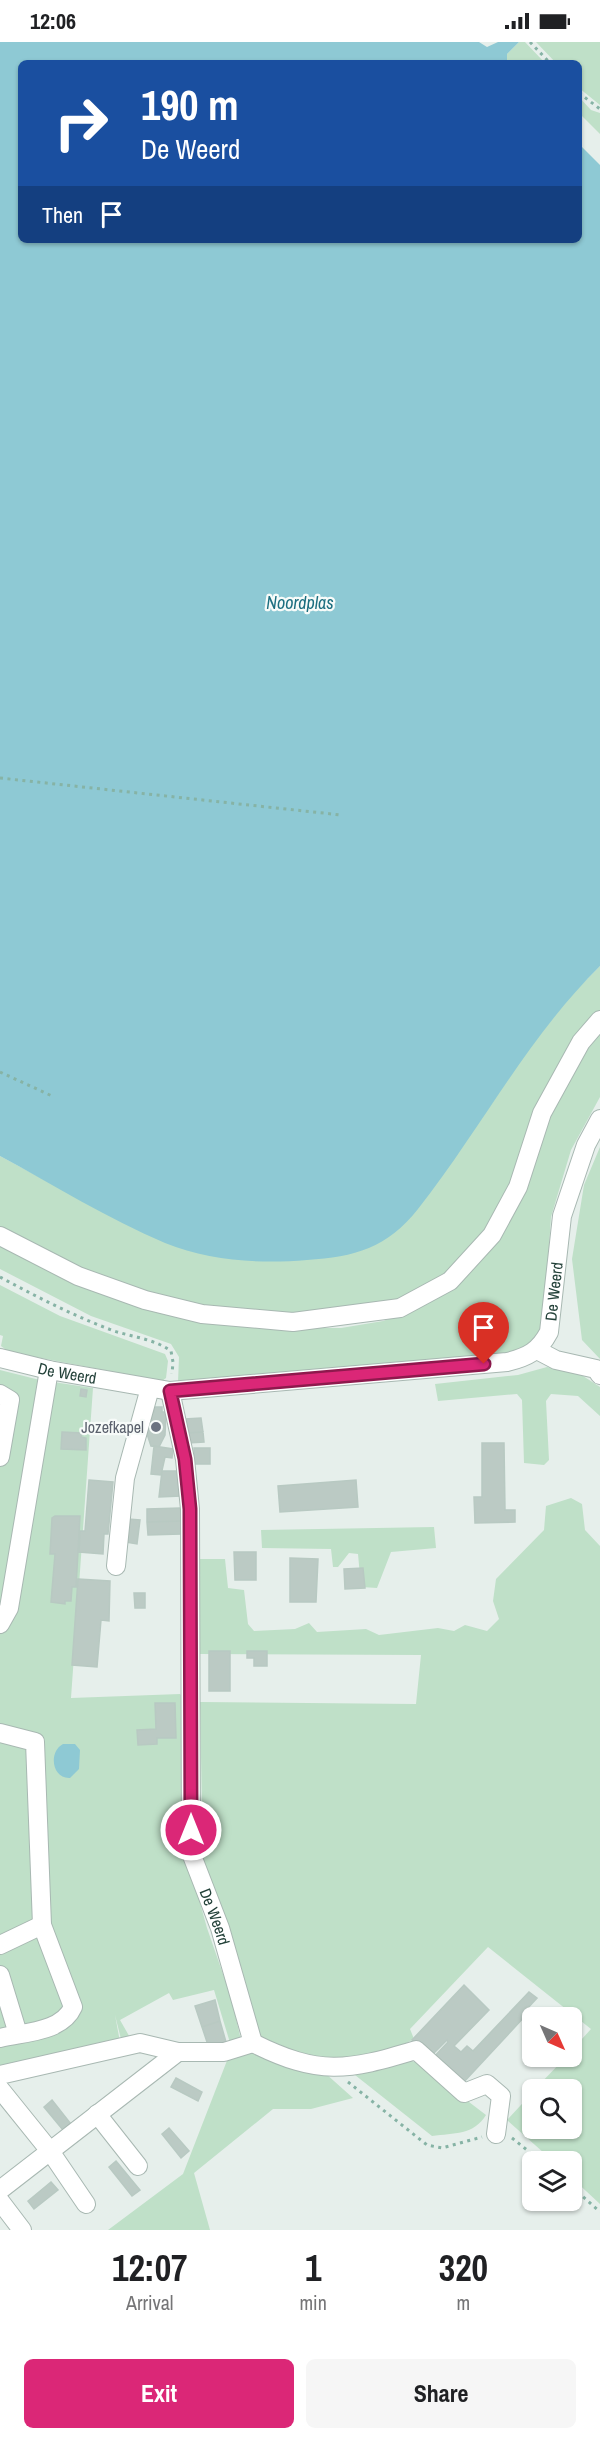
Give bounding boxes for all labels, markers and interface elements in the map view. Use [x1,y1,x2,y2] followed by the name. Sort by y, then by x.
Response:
[30,6,76,36] text: 12:06
[141,77,239,133] text: 190 m
[42,84,120,162] icon: right
[141,131,240,167] text: De Weerd
[95,198,128,231] icon: arrive
[42,200,83,230] text: Then
[266,590,334,615] water label: Noordplas
[539,1261,568,1322] street label: De Weerd
[458,1302,509,1364] pin
[467,1311,500,1344] icon: arrive
[36,1357,98,1389] street label: De Weerd
[81,1416,144,1438] place label: Jozefkapel
[149,1420,163,1434] marker: Jozefkapel
[159,1798,223,1862] position arrow
[195,1885,235,1948] street label: De Weerd
[522,2007,582,2067] north arrow
[522,2007,582,2211] map controls
[522,2079,582,2139] button: search
[522,2151,582,2211] button: layers
[112,2244,187,2292] text: 12:07
[305,2244,321,2292] text: 1
[439,2244,488,2292] text: 320
[126,2289,173,2316] text: Arrival
[299,2289,327,2316] text: min
[457,2289,470,2316] text: m
[24,2359,294,2428] button: Exit
[306,2359,576,2428] button: Share

